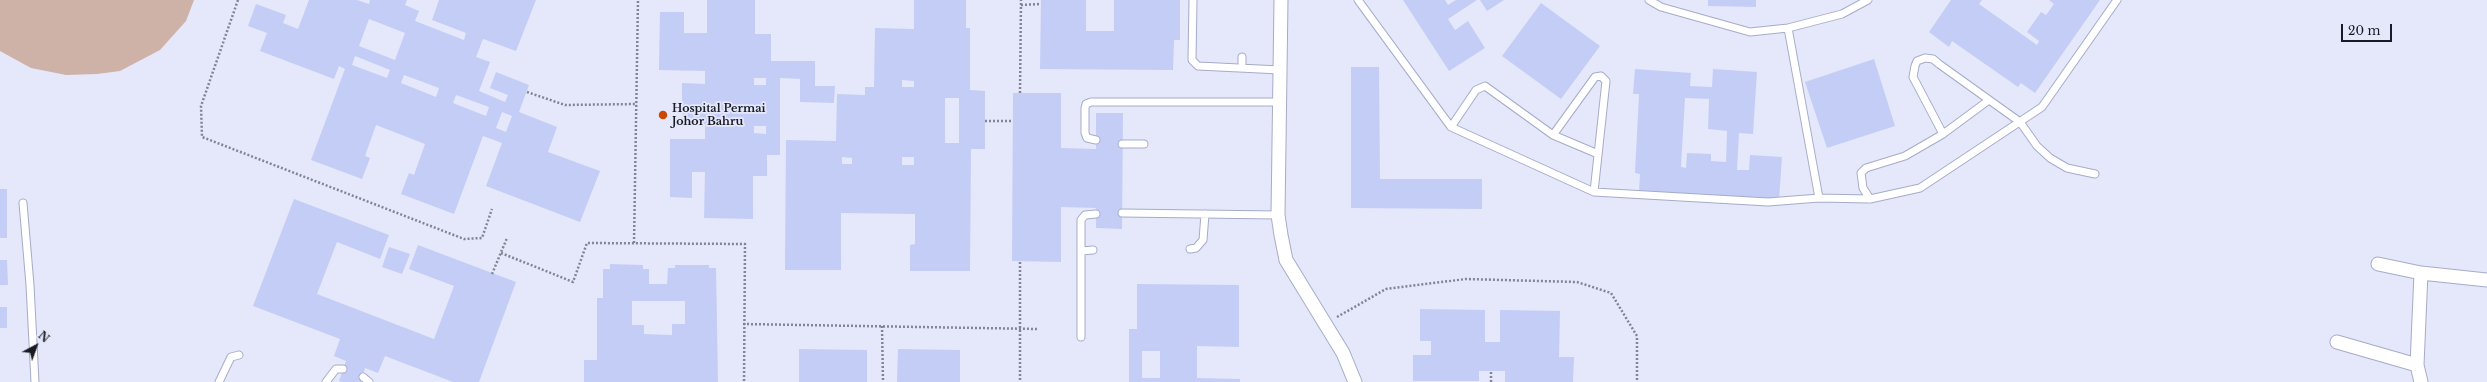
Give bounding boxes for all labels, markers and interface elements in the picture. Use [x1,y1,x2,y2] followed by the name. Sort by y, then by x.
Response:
[2343,16,2394,42] scale bar
[2348,23,2380,38] text: 20 m
[672,102,765,128] place label: Hospital Permai Johor Bahru
[657,109,669,121] marker: Hospital Permai Johor Bahru
[16,326,56,366] north arrow
[35,328,52,346] text: N

